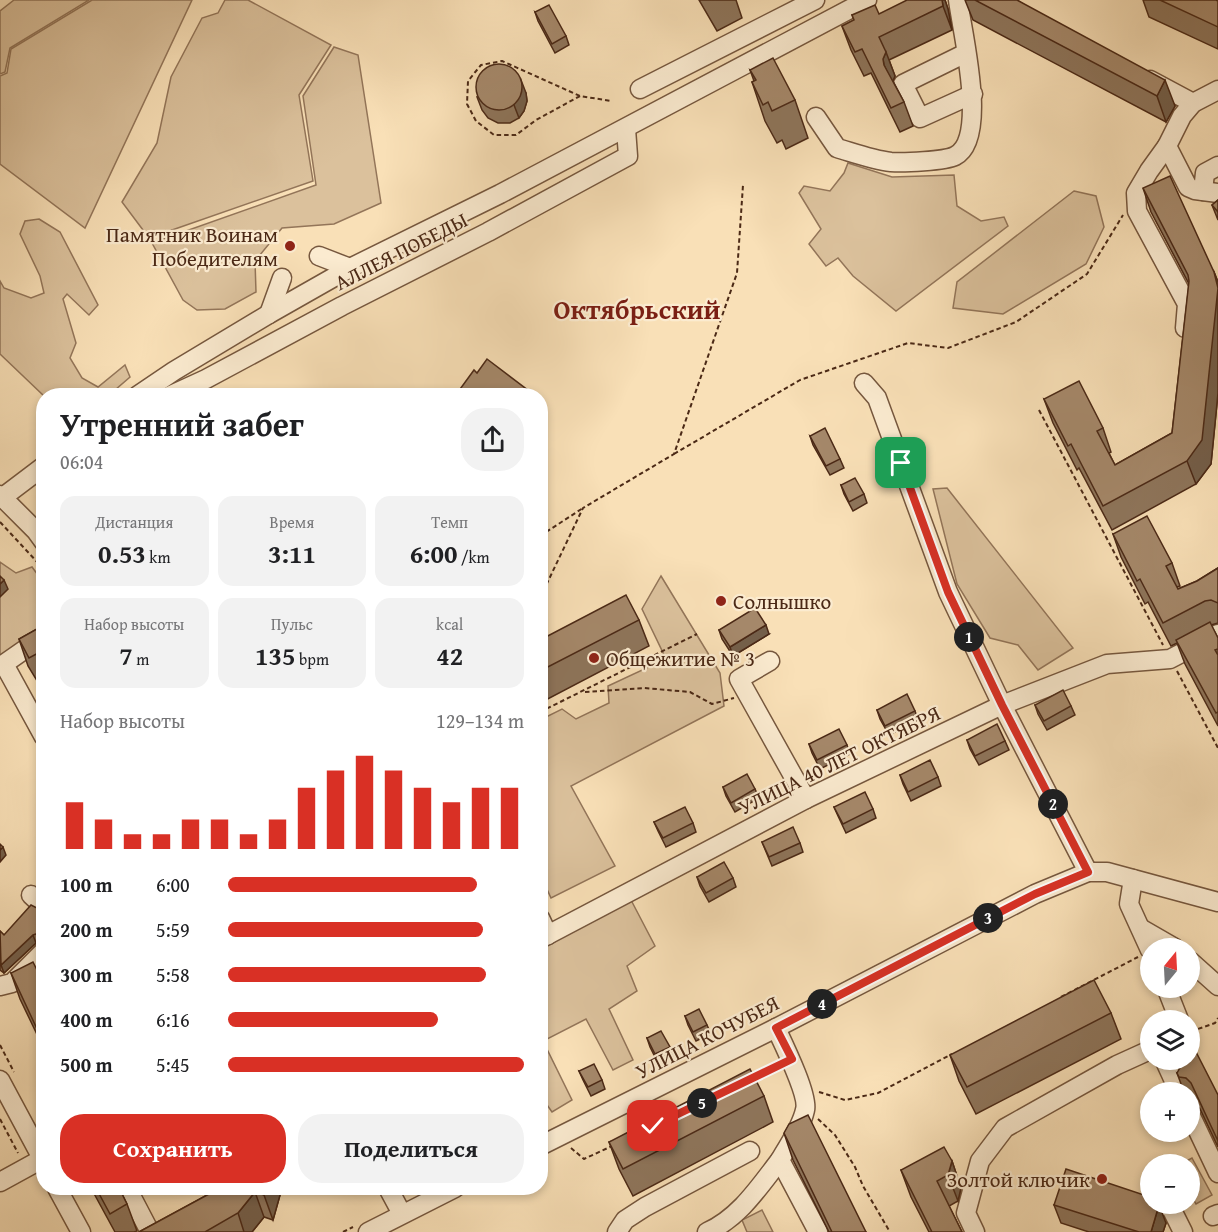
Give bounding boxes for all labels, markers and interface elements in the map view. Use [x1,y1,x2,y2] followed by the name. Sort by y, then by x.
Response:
[329,204,473,298] street label: АЛЛЕЯ ПОБЕДЫ
[106,219,278,274] place label: Памятник Воинам Победителям
[283,239,297,253] marker: Памятник Воинам Победителям
[553,289,721,329] district label: Октябрьский
[60,400,304,448] text: Утренний забег
[461,408,524,471] button: share
[875,437,926,488] pin
[884,446,917,479] icon: arrive
[60,447,103,476] text: 06:04
[95,510,173,534] text: Дистанция
[270,510,314,534] text: Время
[431,510,468,534] text: Темп
[98,534,146,573] text: 0.53
[268,534,316,573] text: 3:11
[410,534,457,573] text: 6:00
[146,545,171,569] text: km
[457,545,490,569] text: /km
[733,586,831,617] place label: Солнышко
[714,594,728,608] marker: Солнышко
[84,612,184,636] text: Набор высоты
[271,612,313,636] text: Пульс
[436,612,463,636] text: kcal
[954,622,984,652] pin: 1
[965,625,973,649] text: 1
[119,636,133,675] text: 7
[255,636,295,675] text: 135
[436,636,463,675] text: 42
[606,643,755,674] place label: Общежитие № 3
[133,647,149,671] text: m
[295,647,329,671] text: bpm
[587,651,601,665] marker: Общежитие № 3
[733,697,945,823] street label: УЛИЦА 40 ЛЕТ ОКТЯБРЯ
[60,706,185,735] text: Набор высоты
[436,706,524,735] text: 129–134 m
[1038,789,1068,819] pin: 2
[1049,792,1057,816] text: 2
[60,870,113,899] text: 100 m
[156,870,190,899] text: 6:00
[973,903,1003,933] pin: 3
[984,906,992,930] text: 3
[60,915,113,944] text: 200 m
[156,915,190,944] text: 5:59
[1140,938,1200,998] north arrow
[1140,938,1200,1214] map controls
[60,960,113,989] text: 300 m
[156,960,190,989] text: 5:58
[630,987,784,1087] street label: УЛИЦА КОЧУБЕЯ
[807,989,837,1019] pin: 4
[818,992,826,1016] text: 4
[60,1005,113,1034] text: 400 m
[156,1005,190,1034] text: 6:16
[1140,1010,1200,1070] button: layers
[60,1050,113,1079] text: 500 m
[156,1050,190,1079] text: 5:45
[1140,1082,1200,1142] button: +
[687,1088,717,1118] pin: 5
[698,1091,706,1115] text: 5
[627,1100,678,1151] pin
[636,1109,669,1142] icon: check
[60,1114,286,1183] button: Сохранить
[298,1114,524,1183] button: Поделиться
[1140,1154,1200,1214] button: −
[946,1164,1090,1195] place label: Золтой ключик
[1095,1172,1109,1186] marker: Золтой ключик

